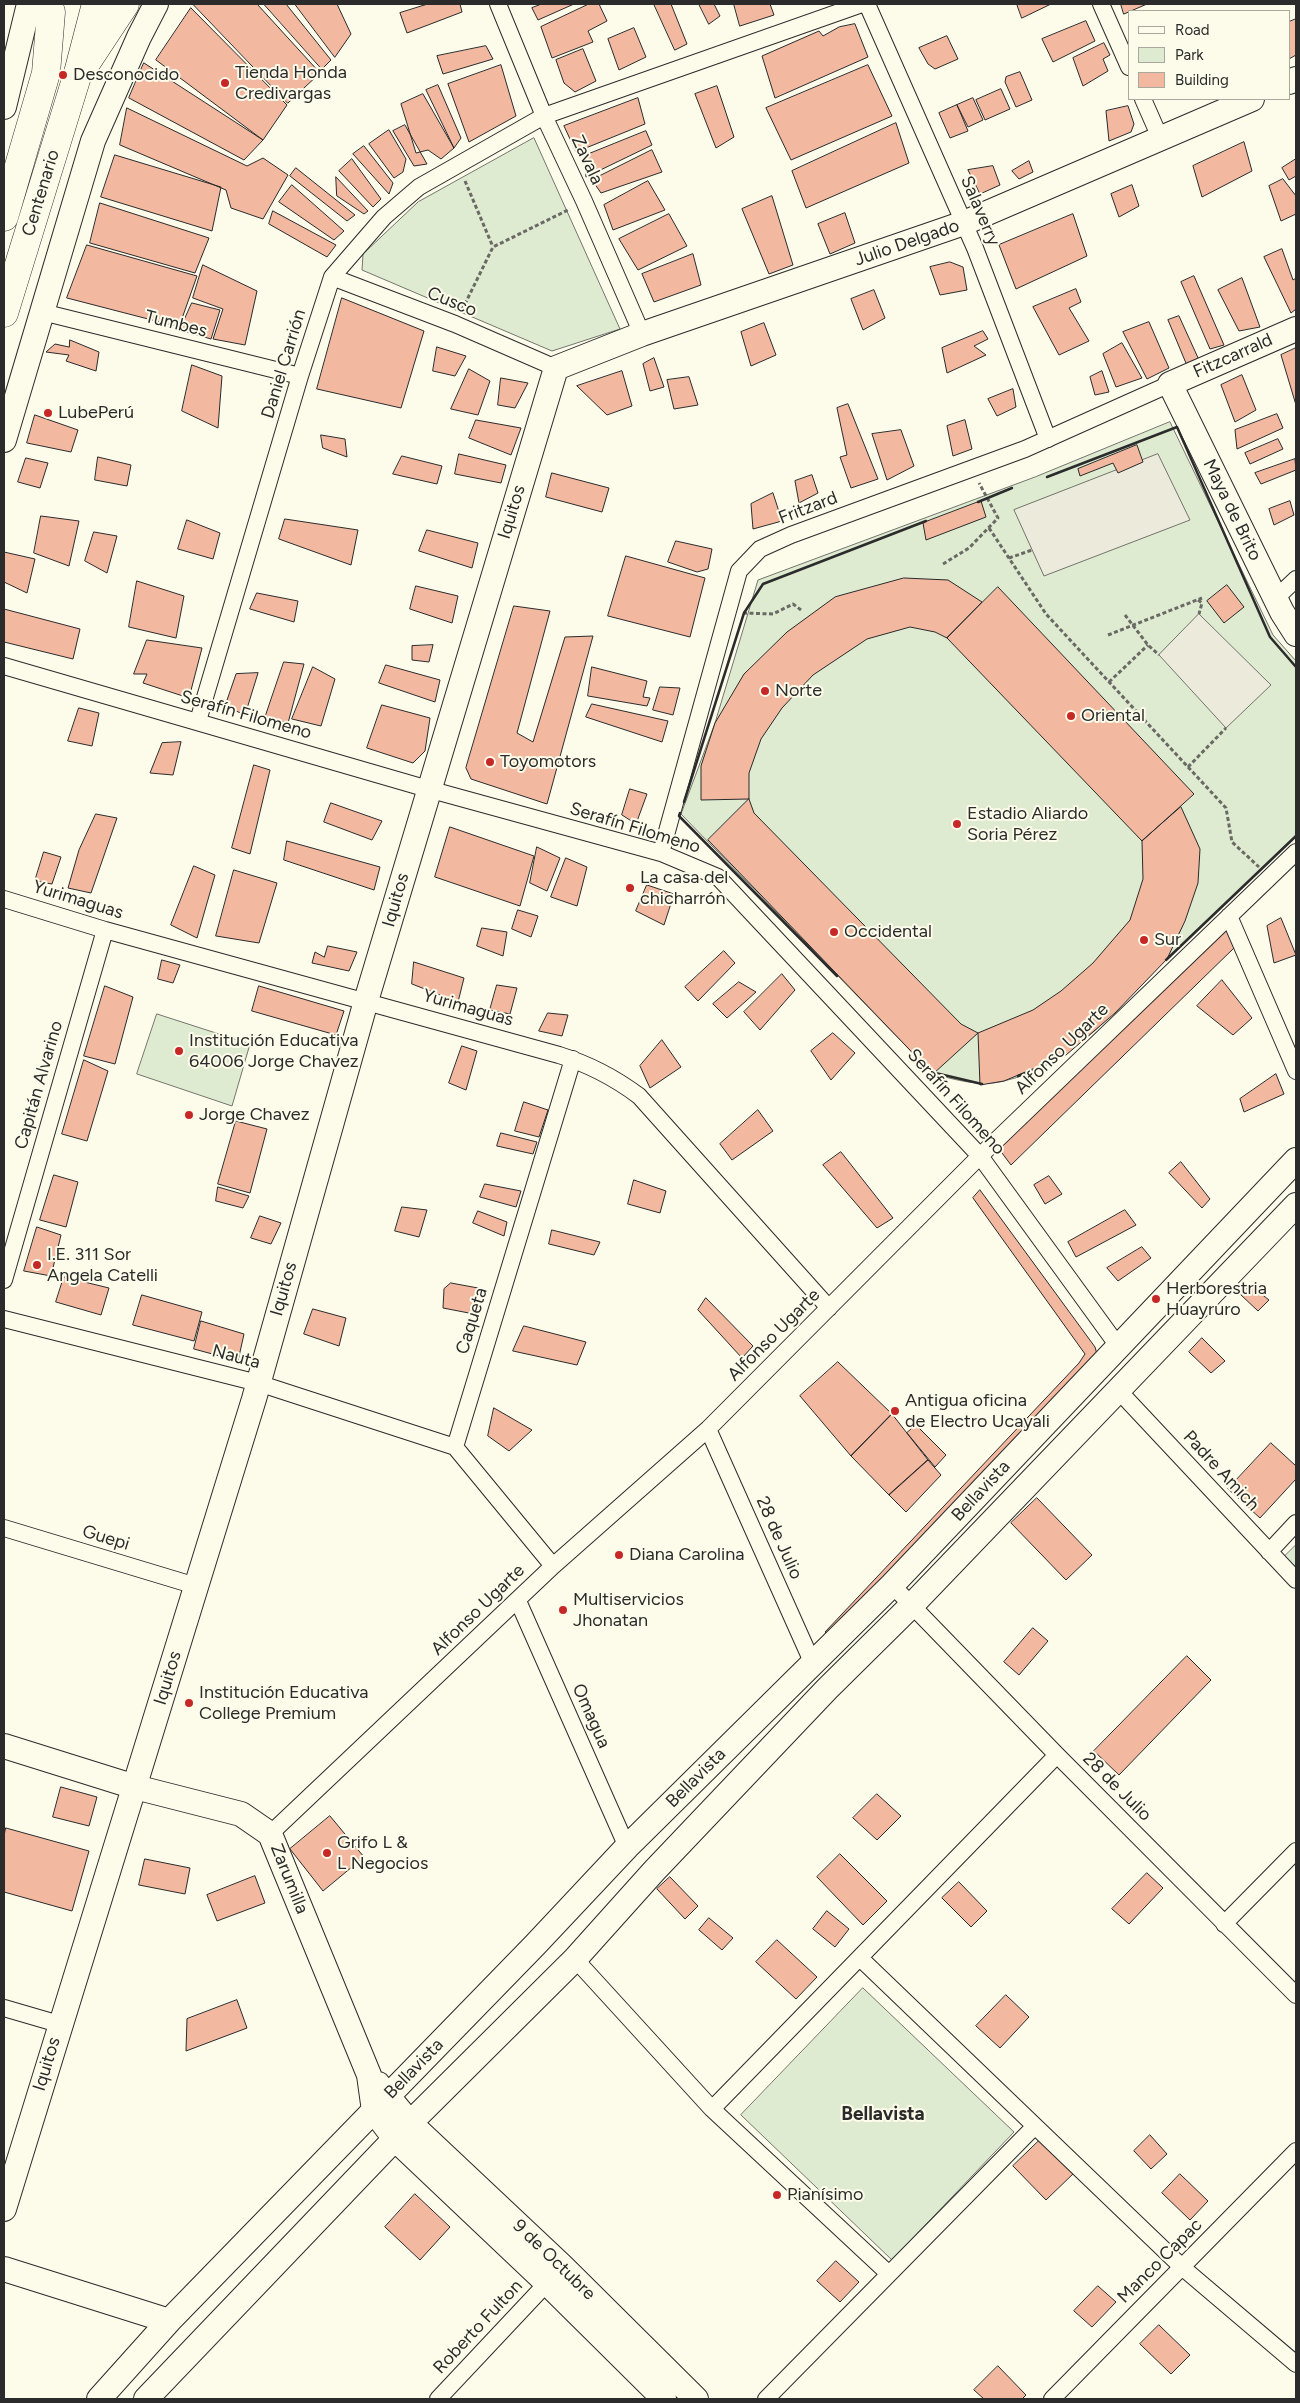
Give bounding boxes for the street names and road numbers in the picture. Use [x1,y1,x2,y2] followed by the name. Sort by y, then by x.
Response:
[566,132,608,188] street label: Zavala
[18,147,64,239] street label: Centenario
[956,173,1004,249] street label: Salaverry
[852,215,962,271] street label: Julio Delgado
[424,282,480,322] street label: Cusco
[143,306,209,342] street label: Tumbes
[257,307,311,421] street label: Daniel Carrión
[1190,329,1276,383] street label: Fitzcarrald
[1198,456,1266,564] street label: Maya de Brito
[494,483,530,541] street label: Iquitos
[776,487,840,529] street label: Fritzard
[178,686,314,744] street label: Serafín Filomeno
[567,798,703,858] street label: Serafín Filomeno
[378,871,414,929] street label: Iquitos
[30,876,126,924] street label: Yurimaguas
[420,985,516,1031] street label: Yurimaguas
[1011,999,1113,1099] street label: Alfonso Ugarte
[10,1018,68,1152] street label: Capitán Alvarino
[903,1044,1009,1160] street label: Serafín Filomeno
[266,1260,302,1318] street label: Iquitos
[723,1284,825,1386] street label: Alfonso Ugarte
[452,1285,492,1357] street label: Caqueta
[209,1340,263,1374] street label: Nauta
[1178,1426,1264,1516] street label: Padre Amich
[947,1456,1015,1526] street label: Bellavista
[751,1493,807,1583] street label: 28 de Julio
[80,1521,132,1555] street label: Guepi
[427,1560,529,1660] street label: Alfonso Ugarte
[150,1649,186,1707] street label: Iquitos
[567,1680,615,1752] street label: Omagua
[662,1744,730,1812] street label: Bellavista
[1078,1748,1156,1826] street label: 28 de Julio
[265,1841,313,1917] street label: Zarumilla
[380,2034,448,2104] street label: Bellavista
[29,2035,65,2093] street label: Iquitos
[1113,2214,1207,2308] street label: Manco Capac
[508,2215,600,2305] street label: 9 de Octubre
[429,2276,527,2378] street label: Roberto Fulton

